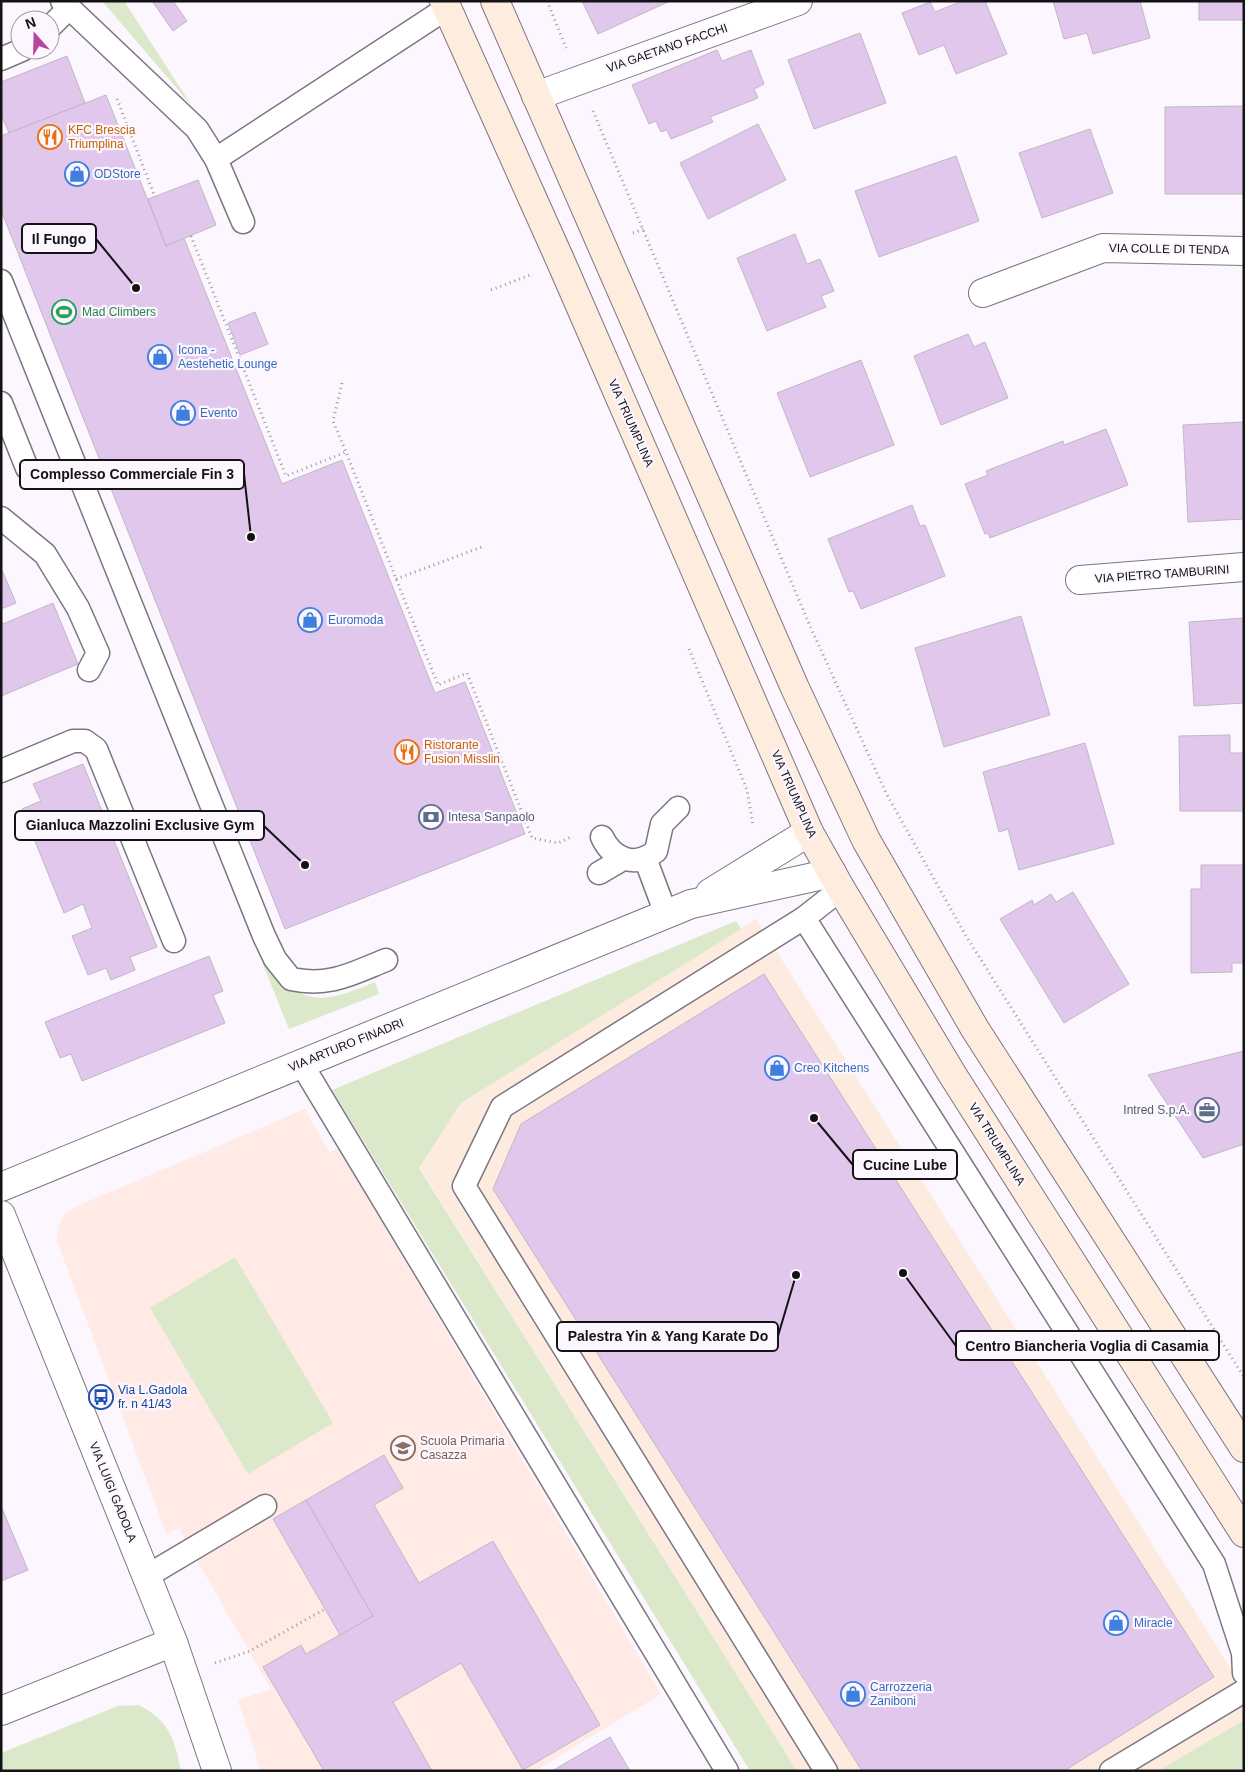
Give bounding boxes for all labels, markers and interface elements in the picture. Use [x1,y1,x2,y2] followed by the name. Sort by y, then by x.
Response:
[10,10,60,60] north arrow
[23,14,38,32] text: N
[605,21,729,75] street label: VIA GAETANO FACCHI
[68,123,136,151] place label: KFC Brescia Triumplina
[37,124,63,150] restaurant icon: KFC Brescia Triumplina
[64,161,90,187] shop icon: ODStore
[94,167,141,181] place label: ODStore
[22,224,96,253] callout: Il Fungo
[32,231,86,247] text: Il Fungo
[1109,241,1229,257] street label: VIA COLLE DI TENDA
[51,299,77,325] sports icon: Mad Climbers
[82,305,156,319] place label: Mad Climbers
[178,343,278,371] place label: Icona - Aestehetic Lounge
[147,344,173,370] shop icon: Icona - Aestehetic Lounge
[605,377,657,469] street label: VIA TRIUMPLINA
[170,400,196,426] shop icon: Evento
[200,406,238,420] place label: Evento
[20,460,244,489] callout: Complesso Commerciale Fin 3
[30,466,234,482] text: Complesso Commerciale Fin 3
[1094,562,1230,586] street label: VIA PIETRO TAMBURINI
[297,607,323,633] shop icon: Euromoda
[328,613,384,627] place label: Euromoda
[424,738,500,766] place label: Ristorante Fusion Misslin
[394,739,420,765] restaurant icon: Ristorante Fusion Misslin
[768,748,820,840] street label: VIA TRIUMPLINA
[418,804,444,830] bank icon: Intesa Sanpaolo
[448,810,535,824] place label: Intesa Sanpaolo
[15,811,264,840] callout: Gianluca Mazzolini Exclusive Gym
[26,817,254,833] text: Gianluca Mazzolini Exclusive Gym
[286,1015,406,1075] street label: VIA ARTURO FINADRI
[764,1055,790,1081] shop icon: Creo Kitchens
[794,1061,869,1075] place label: Creo Kitchens
[1194,1097,1220,1123] office icon: Intred S.p.A.
[966,1100,1028,1188] street label: VIA TRIUMPLINA
[1123,1103,1190,1117] place label: Intred S.p.A.
[853,1150,957,1179] callout: Cucine Lube
[863,1157,947,1173] text: Cucine Lube
[557,1322,778,1351] callout: Palestra Yin & Yang Karate Do
[568,1328,768,1344] text: Palestra Yin & Yang Karate Do
[956,1331,1219,1360] callout: Centro Biancheria Voglia di Casamia
[965,1338,1209,1354] text: Centro Biancheria Voglia di Casamia
[118,1383,187,1411] place label: Via L.Gadola fr. n 41/43
[88,1384,114,1410] bus stop icon: Via L.Gadola fr. n 41/43
[420,1434,505,1462] place label: Scuola Primaria Casazza
[390,1435,416,1461] school or university icon: Scuola Primaria Casazza
[87,1440,139,1544] street label: VIA LUIGI GADOLA
[1103,1610,1129,1636] shop icon: Miracle
[1134,1616,1173,1630] place label: Miracle
[870,1680,932,1708] place label: Carrozzeria Zaniboni
[840,1681,866,1707] shop icon: Carrozzeria Zaniboni

